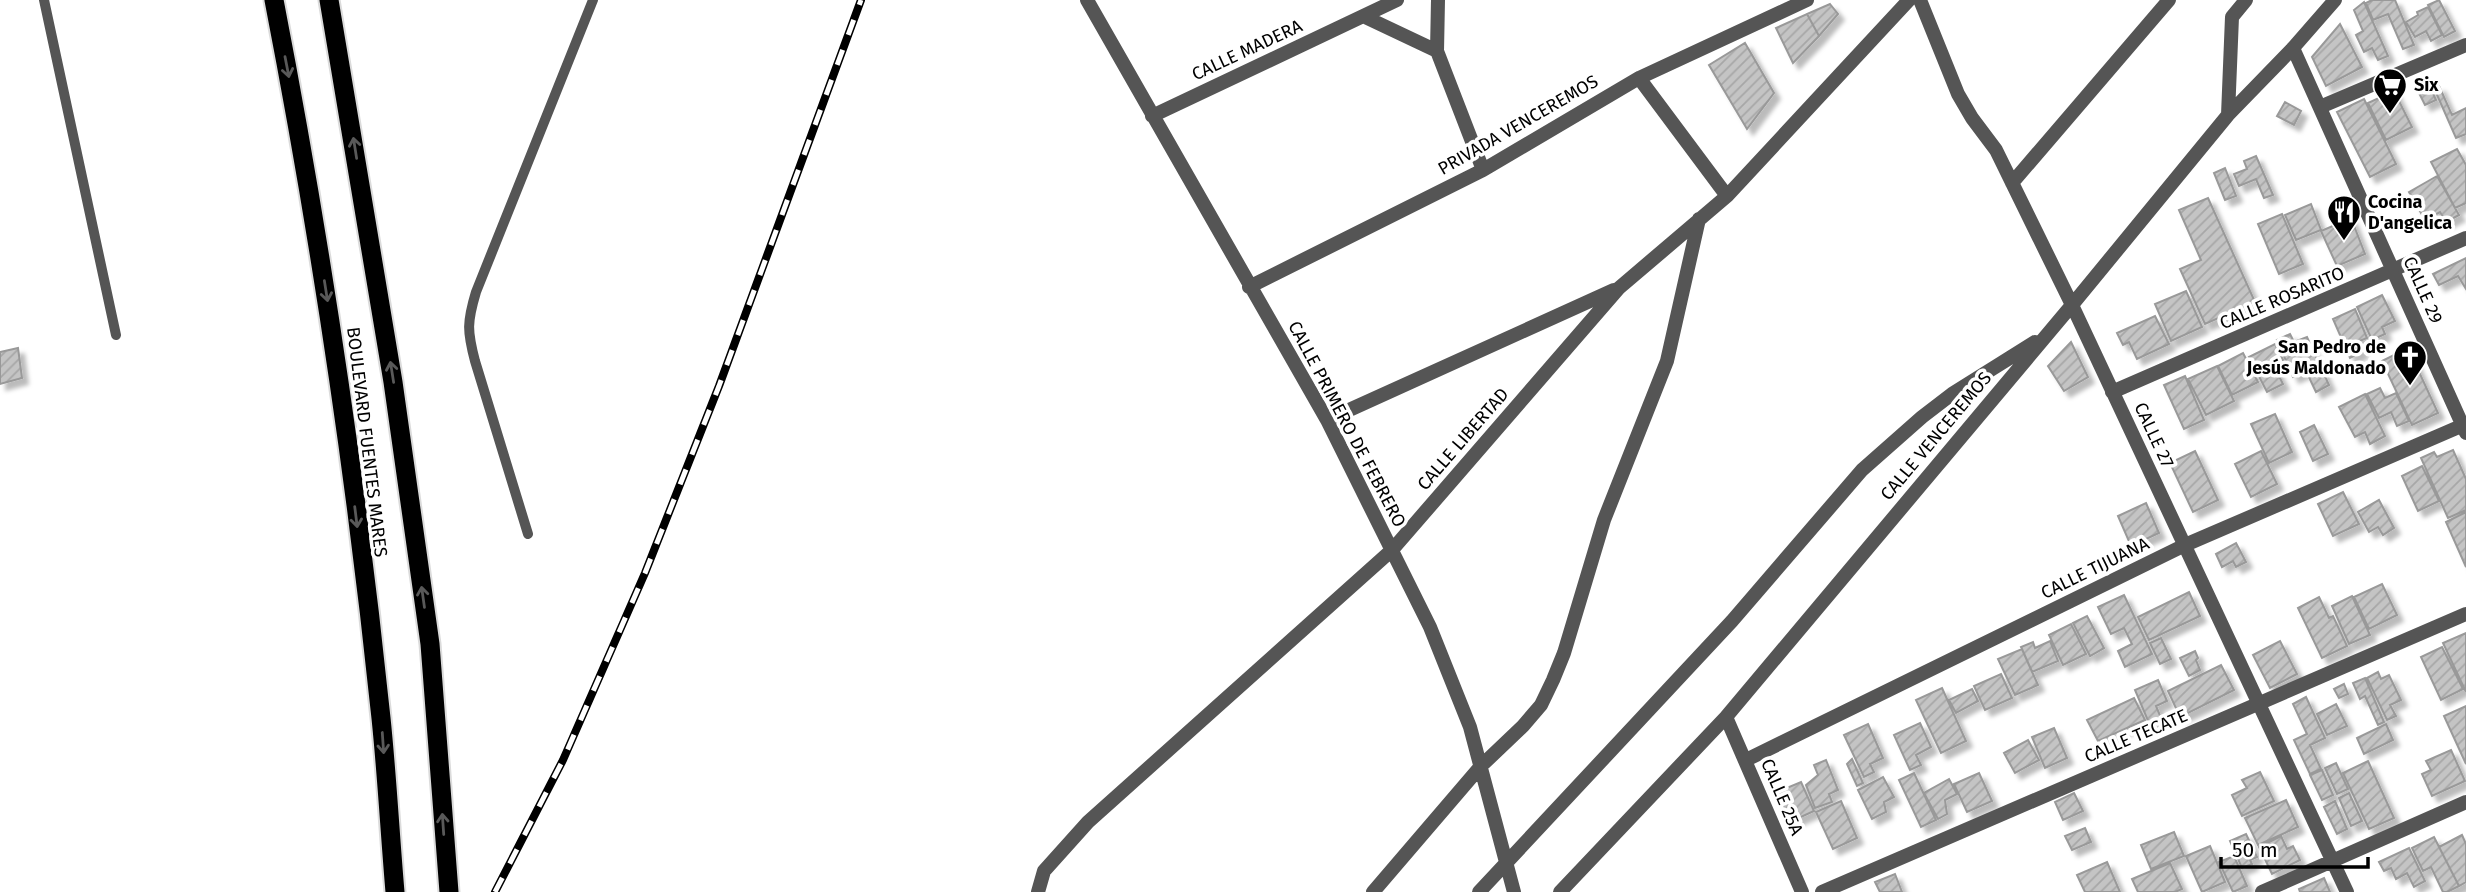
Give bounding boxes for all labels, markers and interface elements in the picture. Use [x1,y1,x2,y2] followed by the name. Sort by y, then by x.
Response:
[1188,14,1306,85] street label: CALLE MADERA
[281,55,295,78] one-way arrow
[2371,66,2409,115] supermarket icon: Six
[1434,70,1602,180] street label: PRIVADA VENCEREMOS
[2414,74,2439,96] place label: Six
[348,137,361,160] one-way arrow
[2368,191,2452,234] place label: Cocina D'angelica
[2325,193,2363,242] restaurant icon: Cocina D'angelica
[2399,253,2447,327] street label: CALLE 29
[2216,262,2348,334] street label: CALLE ROSARITO
[319,279,332,302] one-way arrow
[1283,317,1411,531] street label: CALLE PRIMERO DE FEBRERO
[342,326,392,559] street label: BOULEVARD FUENTES MARES
[2245,336,2386,379] place label: San Pedro de Jesús Maldonado
[2391,338,2429,387] church icon: San Pedro de Jesús Maldonado
[385,361,398,384] one-way arrow
[1876,367,1996,505] street label: CALLE VENCEREMOS
[1413,383,1513,495] street label: CALLE LIBERTAD
[2129,399,2179,471] street label: CALLE 27
[350,505,363,527] one-way arrow
[2037,532,2153,604] street label: CALLE TIJUANA
[416,587,429,609] one-way arrow
[2081,704,2191,768] street label: CALLE TECATE
[377,731,390,753] one-way arrow
[1756,755,1808,839] street label: CALLE 25A
[436,813,449,836] one-way arrow
[2221,826,2368,870] scale bar
[2232,837,2278,863] text: 50 m

